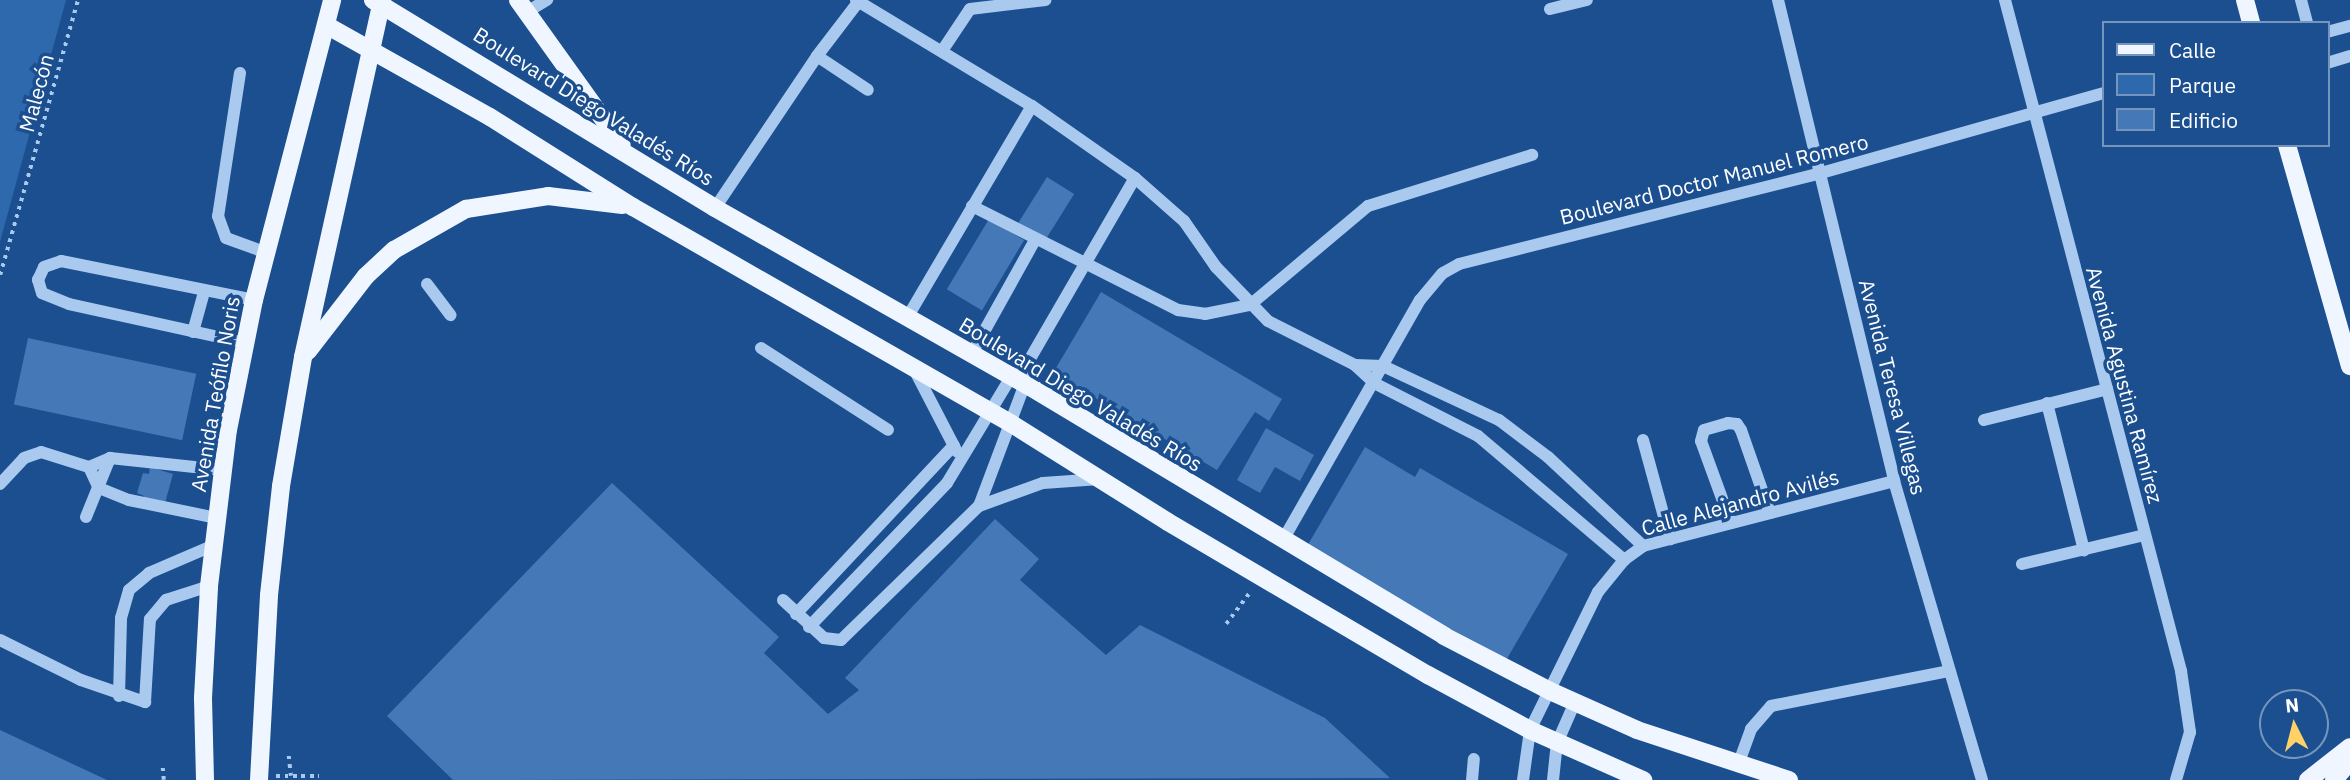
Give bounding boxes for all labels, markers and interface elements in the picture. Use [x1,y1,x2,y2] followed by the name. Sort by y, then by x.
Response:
[469,21,719,191] street label: Boulevard Diego Valadés Ríos
[2102,21,2329,147] legend
[2169,36,2216,64] text: Calle
[14,51,58,135] street label: Malecón
[2169,71,2236,99] text: Parque
[2169,106,2238,134] text: Edificio
[1557,128,1871,230] street label: Boulevard Doctor Manuel Romero
[2081,264,2169,506] street label: Avenida Agustina Ramírez
[1854,277,1932,497] street label: Avenida Teresa Villegas
[185,294,245,494] street label: Avenida Teófilo Noris
[955,311,1207,477] street label: Boulevard Diego Valadés Ríos
[1638,463,1842,541] street label: Calle Alejandro Avilés
[2259,689,2329,759] north arrow
[2284,692,2300,718] text: N

